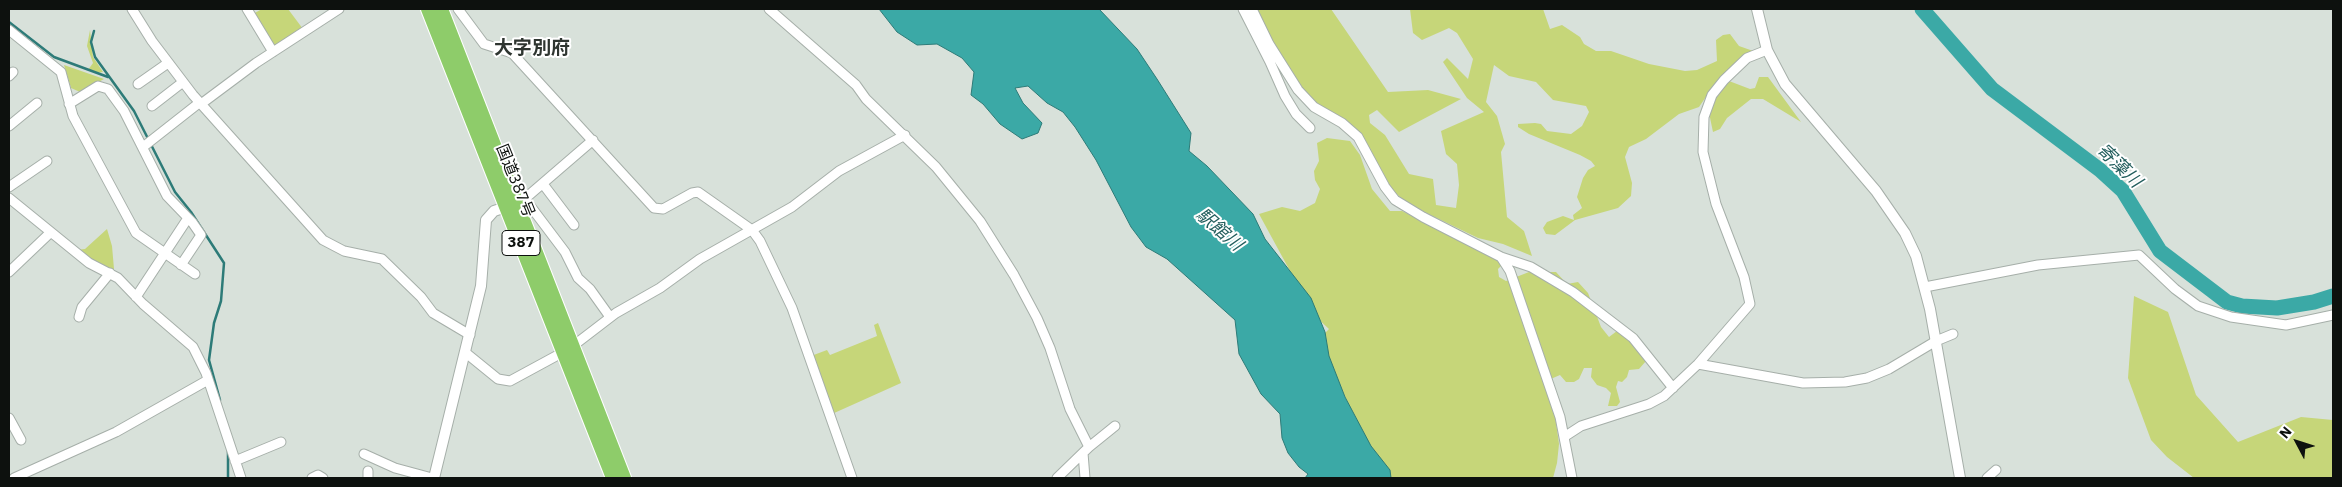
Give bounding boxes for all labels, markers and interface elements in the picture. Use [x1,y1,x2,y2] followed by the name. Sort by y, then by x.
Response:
[494,38,570,60] district label: 大字別府
[2092,139,2146,193] water label: 寄藻川
[492,142,538,220] street label: 国道387号
[1192,204,1246,256] water label: 駅館川
[502,230,540,256] road number: 387
[2272,417,2322,467] north arrow
[2275,423,2296,442] text: N

